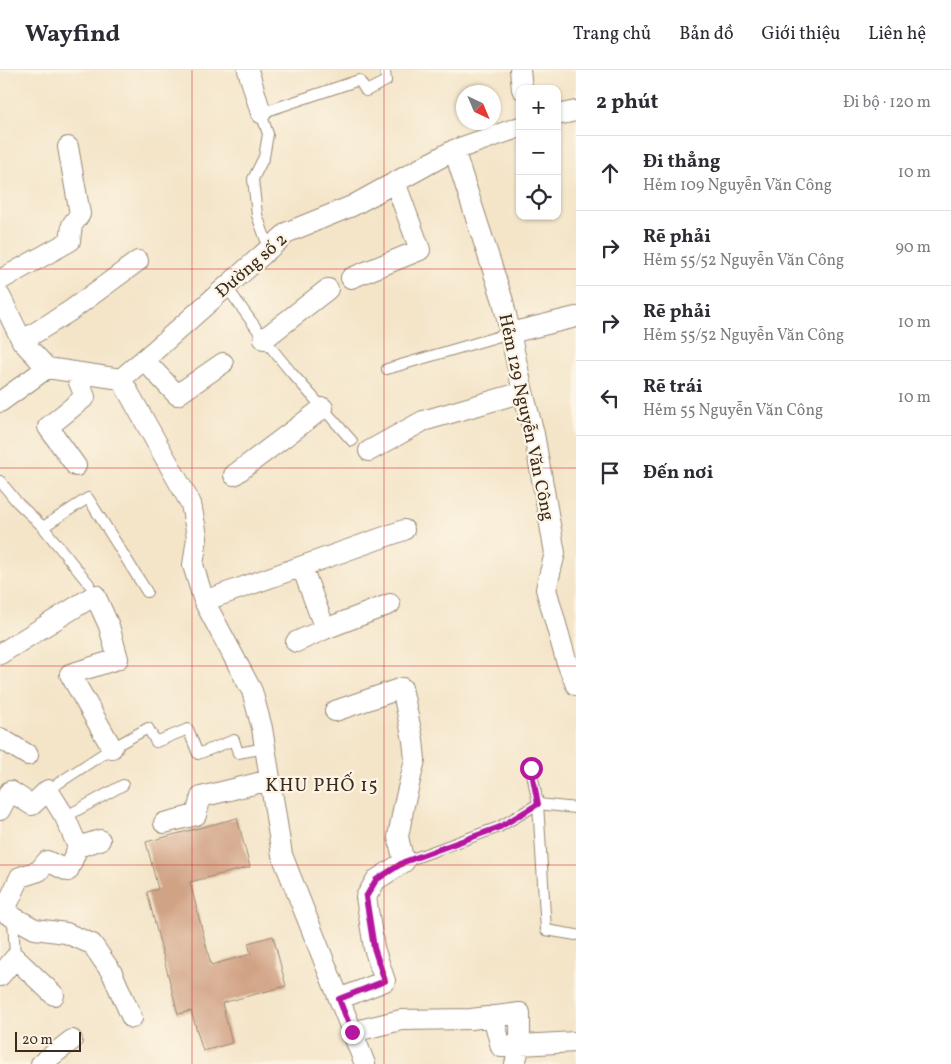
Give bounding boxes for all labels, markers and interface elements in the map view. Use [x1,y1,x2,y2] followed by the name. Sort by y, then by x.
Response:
[25,18,120,52] text: Wayfind
[573,22,651,47] text: Trang chủ
[679,22,734,47] text: Bản đồ
[762,22,840,47] text: Giới thiệu
[868,22,926,47] text: Liên hệ
[456,85,501,130] north arrow
[516,85,561,220] map controls
[516,85,561,130] button: +
[596,88,658,117] text: 2 phút
[843,92,931,114] text: Đi bộ · 120 m
[516,130,561,175] button: −
[643,149,720,175] text: Đi thẳng
[596,159,624,187] icon: ahead
[898,162,931,184] text: 10 m
[516,175,561,220] button: locate
[643,175,832,197] text: Hẻm 109 Nguyễn Văn Công
[643,224,711,250] text: Rẽ phải
[211,228,293,304] street label: Đường số 2
[596,234,624,262] icon: right
[895,237,931,259] text: 90 m
[643,250,844,272] text: Hẻm 55/52 Nguyễn Văn Công
[643,299,711,325] text: Rẽ phải
[596,309,624,337] icon: right
[491,311,560,523] street label: Hẻm 129 Nguyễn Văn Công
[898,312,931,334] text: 10 m
[643,325,844,347] text: Hẻm 55/52 Nguyễn Văn Công
[643,374,703,400] text: Rẽ trái
[596,384,624,412] icon: left
[898,387,931,409] text: 10 m
[643,400,823,422] text: Hẻm 55 Nguyễn Văn Công
[596,459,624,487] icon: arrive
[643,460,713,486] text: Đến nơi
[520,757,543,780] route start
[265,772,379,799] district label: KHU PHỐ 15
[341,1021,364,1044] route end
[15,1029,81,1052] scale bar
[22,1031,53,1050] text: 20 m

